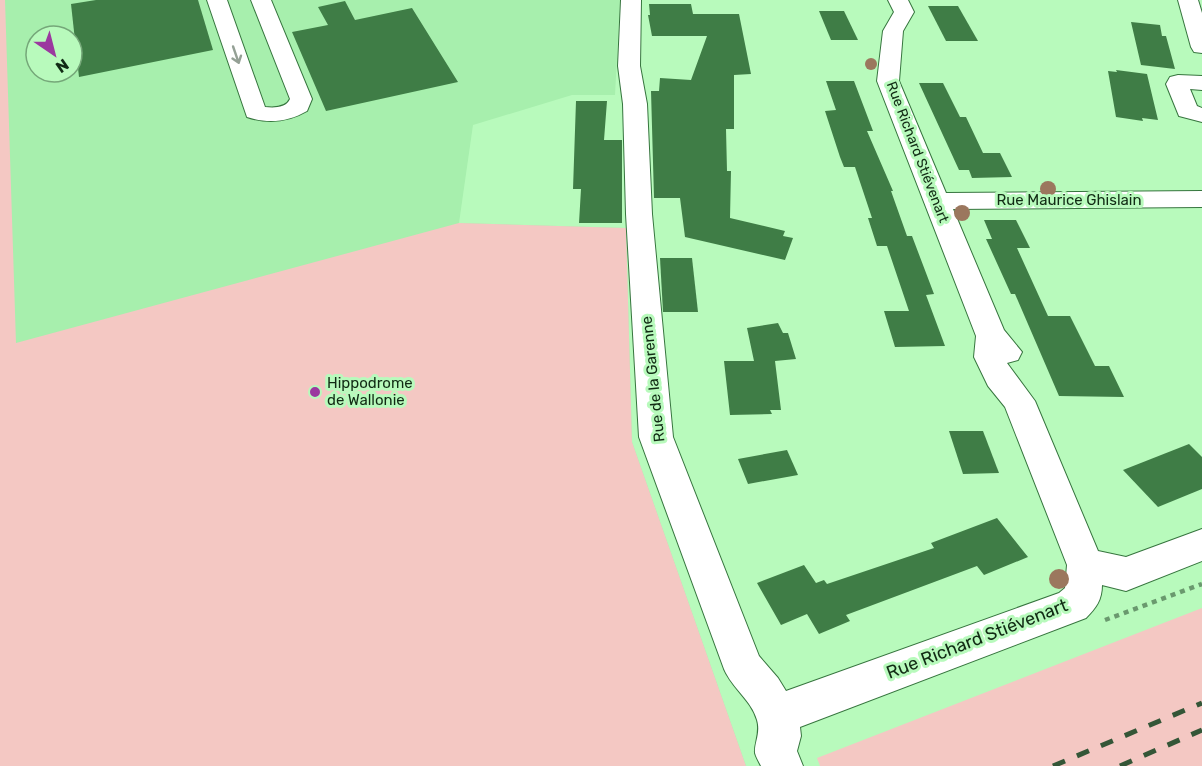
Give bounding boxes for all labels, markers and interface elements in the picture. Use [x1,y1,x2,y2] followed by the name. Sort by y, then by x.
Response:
[24,24,84,84] north arrow
[231,45,242,64] one-way arrow
[52,55,72,77] text: N
[883,79,953,226] street label: Rue Richard Stiévenart
[996,191,1142,209] street label: Rue Maurice Ghislain
[637,315,669,443] street label: Rue de la Garenne
[327,374,413,409] place label: Hippodrome de Wallonie
[308,385,322,399] marker: Hippodrome de Wallonie
[883,594,1071,684] street label: Rue Richard Stiévenart

